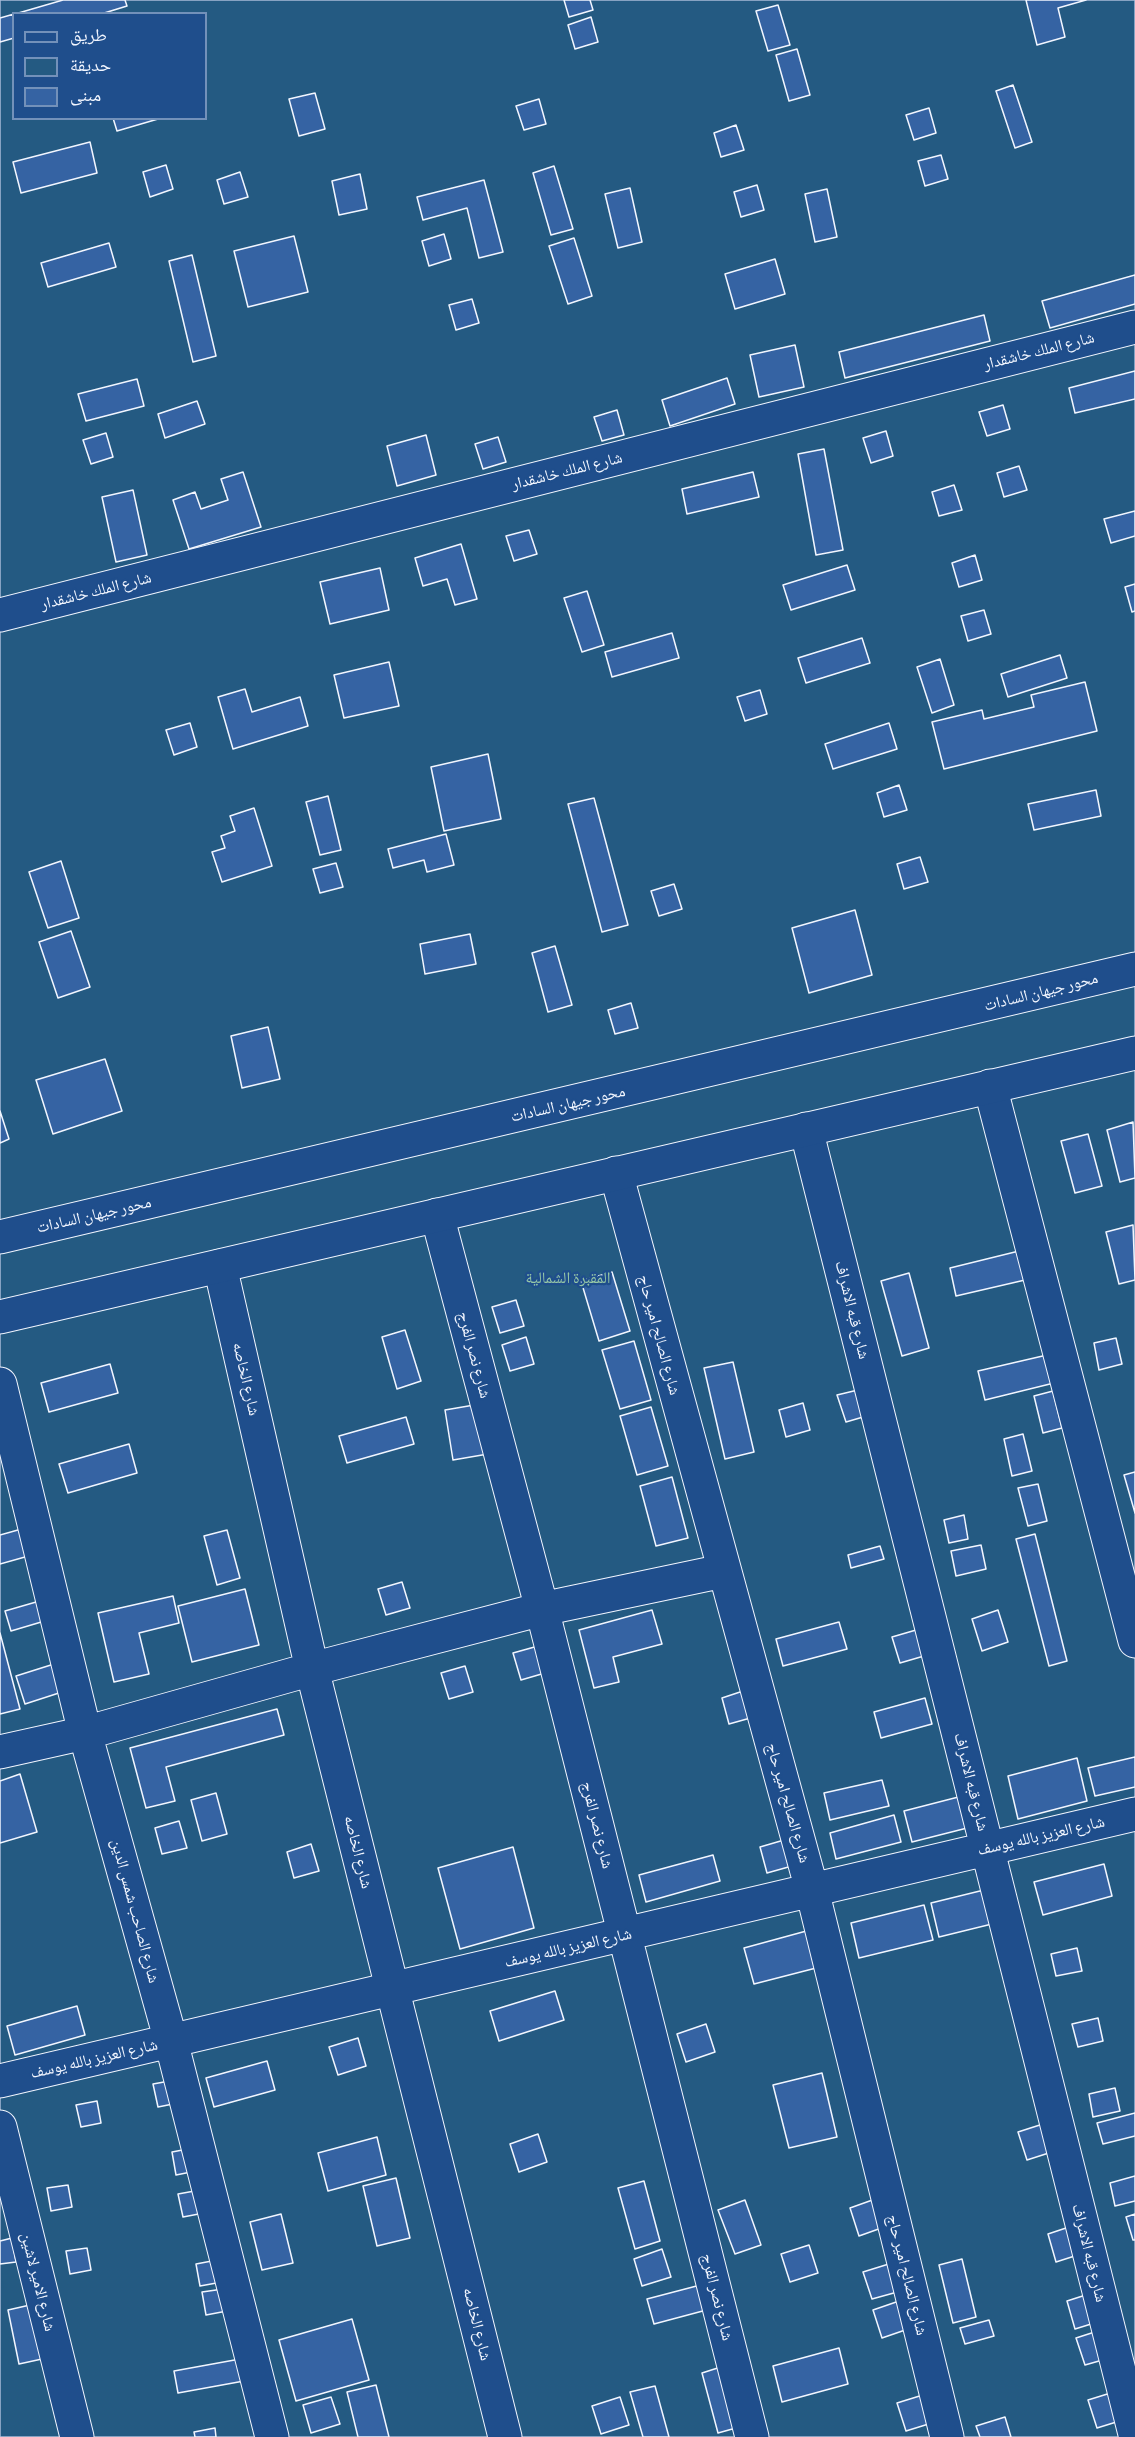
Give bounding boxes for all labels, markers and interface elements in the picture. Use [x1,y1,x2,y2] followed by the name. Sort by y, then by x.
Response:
[12,12,207,120] legend
[70,27,107,45] text: طريق
[70,57,111,75] text: حديقة
[70,87,101,105] text: مبنى
[982,328,1096,374] street label: شارع الملك خاشقدار
[510,448,624,494] street label: شارع الملك خاشقدار
[39,568,153,614] street label: شارع الملك خاشقدار
[982,969,1100,1015] street label: محور جيهان السادات
[509,1081,627,1127] street label: محور جيهان السادات
[35,1192,153,1238] street label: محور جيهان السادات
[830,1259,874,1361] street label: شارع قبه الاشراف
[525,1268,611,1288] park label: المقبرة الشمالية
[634,1273,684,1397] street label: شارع الصالح امير حاج
[453,1310,495,1400] street label: شارع نصر الفرج
[228,1340,264,1418] street label: شارع الخاصه
[949,1731,993,1833] street label: شارع قبه الاشراف
[762,1741,814,1865] street label: شارع الصالح امير حاج
[577,1779,617,1871] street label: شارع نصر الفرج
[975,1812,1107,1860] street label: شارع العزيز بالله يوسف
[340,1813,376,1891] street label: شارع الخاصه
[107,1837,163,1985] street label: شارع الصاحب شمس الدين
[502,1924,634,1972] street label: شارع العزيز بالله يوسف
[28,2035,160,2083] street label: شارع العزيز بالله يوسف
[1067,2202,1111,2304] street label: شارع قبه الاشراف
[883,2213,931,2337] street label: شارع الصالح امير حاج
[16,2231,60,2333] street label: شارع الامير لاشين
[697,2251,737,2343] street label: شارع نصر الفرج
[459,2285,495,2363] street label: شارع الخاصه

